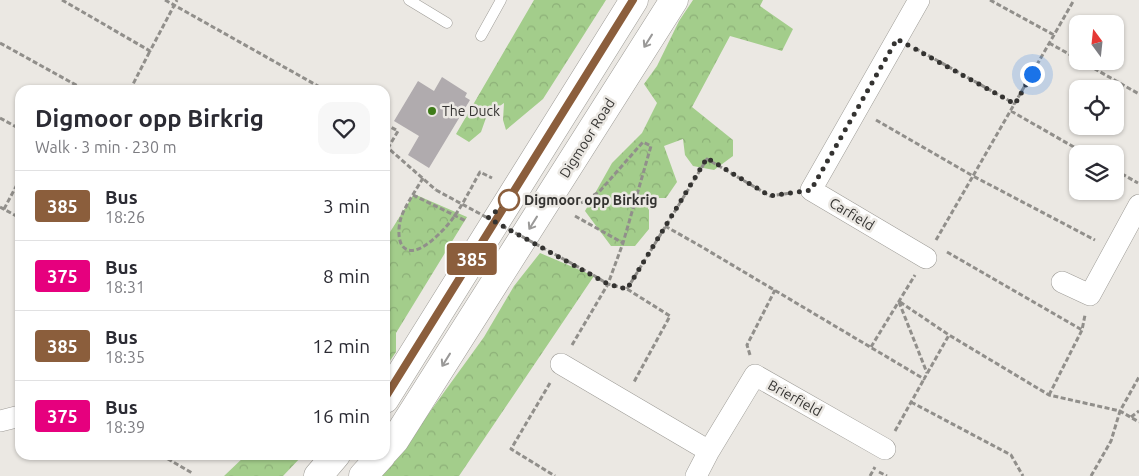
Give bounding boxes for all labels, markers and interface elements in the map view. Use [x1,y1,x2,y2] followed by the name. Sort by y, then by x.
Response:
[1069,15,1124,70] north arrow
[1069,15,1124,200] map controls
[643,34,653,48] one-way arrow
[1020,62,1045,87] your location
[1069,80,1124,135] button: locate
[556,95,618,181] street label: Digmoor Road
[318,102,370,154] button: heart
[442,103,500,119] place label: The Duck
[35,105,264,132] text: Digmoor opp Birkrig
[426,105,438,117] marker: The Duck
[35,138,177,156] text: Walk · 3 min · 230 m
[1069,145,1124,200] button: layers
[105,186,138,208] text: Bus
[498,189,520,211] marker: Digmoor opp Birkrig
[524,192,658,208] place label: Digmoor opp Birkrig
[827,194,877,234] street label: Carfield
[323,195,370,217] text: 3 min
[47,196,78,216] text: 385
[105,208,145,226] text: 18:26
[527,215,537,229] one-way arrow
[443,243,501,275] line badge: 385
[457,249,487,269] text: 385
[105,256,138,278] text: Bus
[323,265,370,287] text: 8 min
[47,266,78,286] text: 375
[105,278,145,296] text: 18:31
[105,326,138,348] text: Bus
[312,335,370,357] text: 12 min
[47,336,78,356] text: 385
[105,348,145,366] text: 18:35
[440,352,450,366] one-way arrow
[765,377,825,419] street label: Brierfield
[105,396,138,418] text: Bus
[312,405,370,427] text: 16 min
[47,406,78,426] text: 375
[105,418,145,436] text: 18:39

